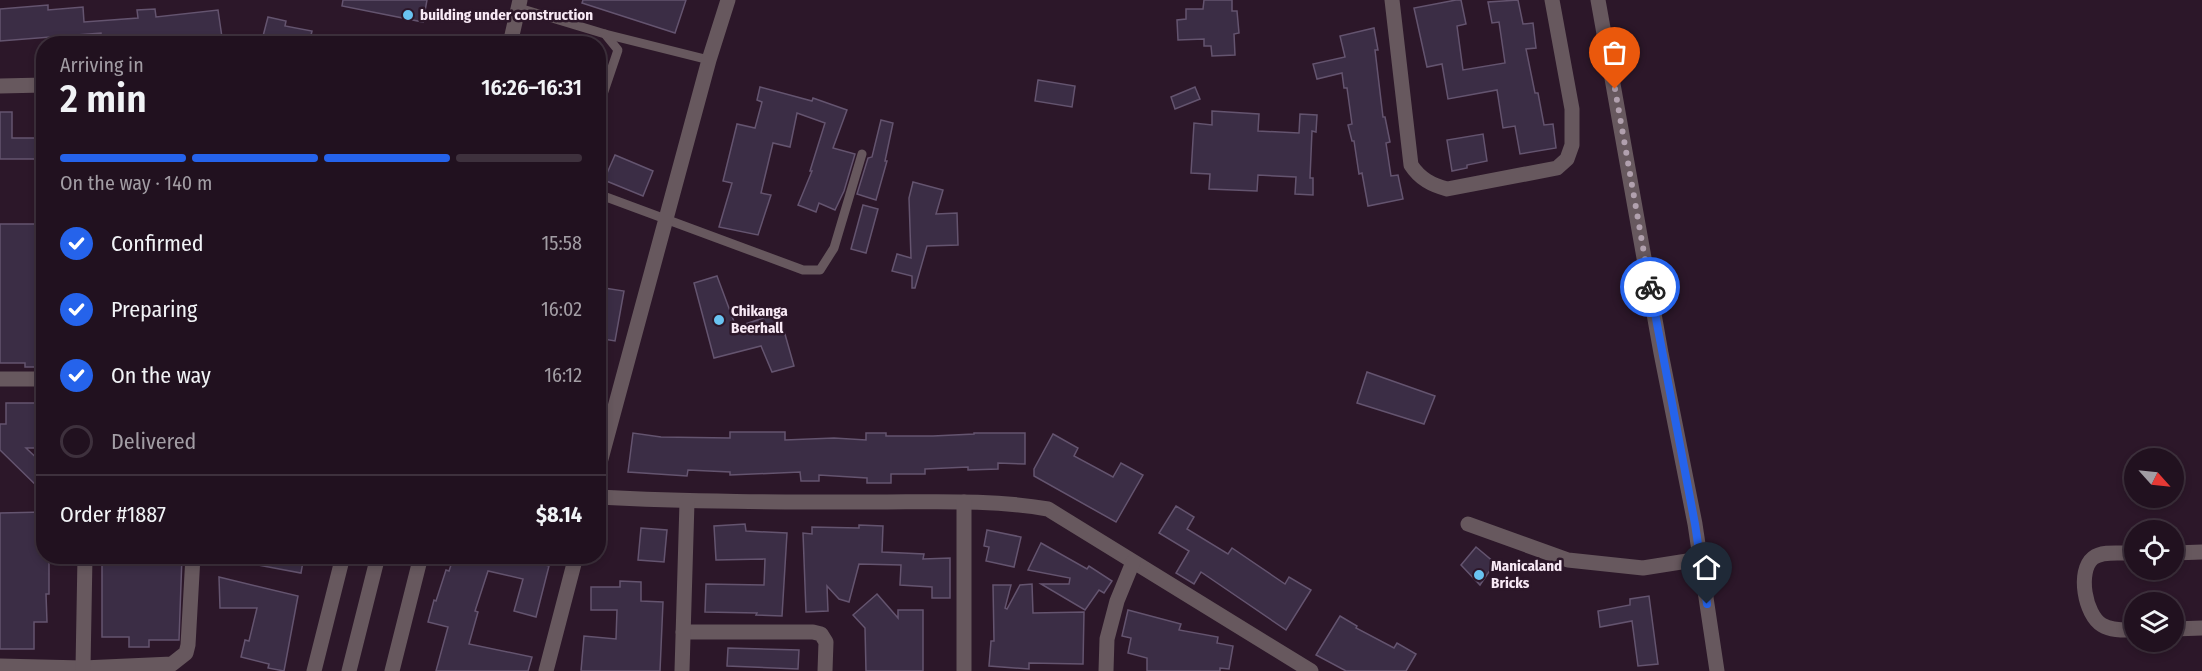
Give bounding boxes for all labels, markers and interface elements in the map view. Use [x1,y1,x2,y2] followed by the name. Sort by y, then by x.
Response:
[420,6,593,24] place label: building under construction
[401,8,415,22] marker: building under construction
[1589,27,1640,89] pin
[1598,36,1631,69] icon: bag
[60,53,144,77] text: Arriving in
[481,74,582,101] text: 16:26–16:31
[60,76,147,122] text: 2 min
[60,171,212,195] text: On the way · 140 m
[60,227,93,260] icon: check
[111,230,204,257] text: Confirmed
[542,231,582,255] text: 15:58
[1620,257,1680,317] courier
[1634,271,1667,304] icon: bike
[60,293,93,326] icon: check
[111,296,197,323] text: Preparing
[541,297,582,321] text: 16:02
[731,302,788,337] place label: Chikanga Beerhall
[712,313,726,327] marker: Chikanga Beerhall
[60,359,93,392] icon: check
[111,362,211,389] text: On the way
[544,363,582,387] text: 16:12
[111,428,196,455] text: Delivered
[2124,448,2184,508] north arrow
[2124,448,2184,652] map controls
[60,501,166,528] text: Order #1887
[536,501,582,528] text: $8.14
[2124,520,2184,580] button: locate
[1681,542,1732,604] pin
[1690,551,1723,584] icon: home
[1491,557,1562,592] place label: Manicaland Bricks
[1472,568,1486,582] marker: Manicaland Bricks
[2124,592,2184,652] button: layers

